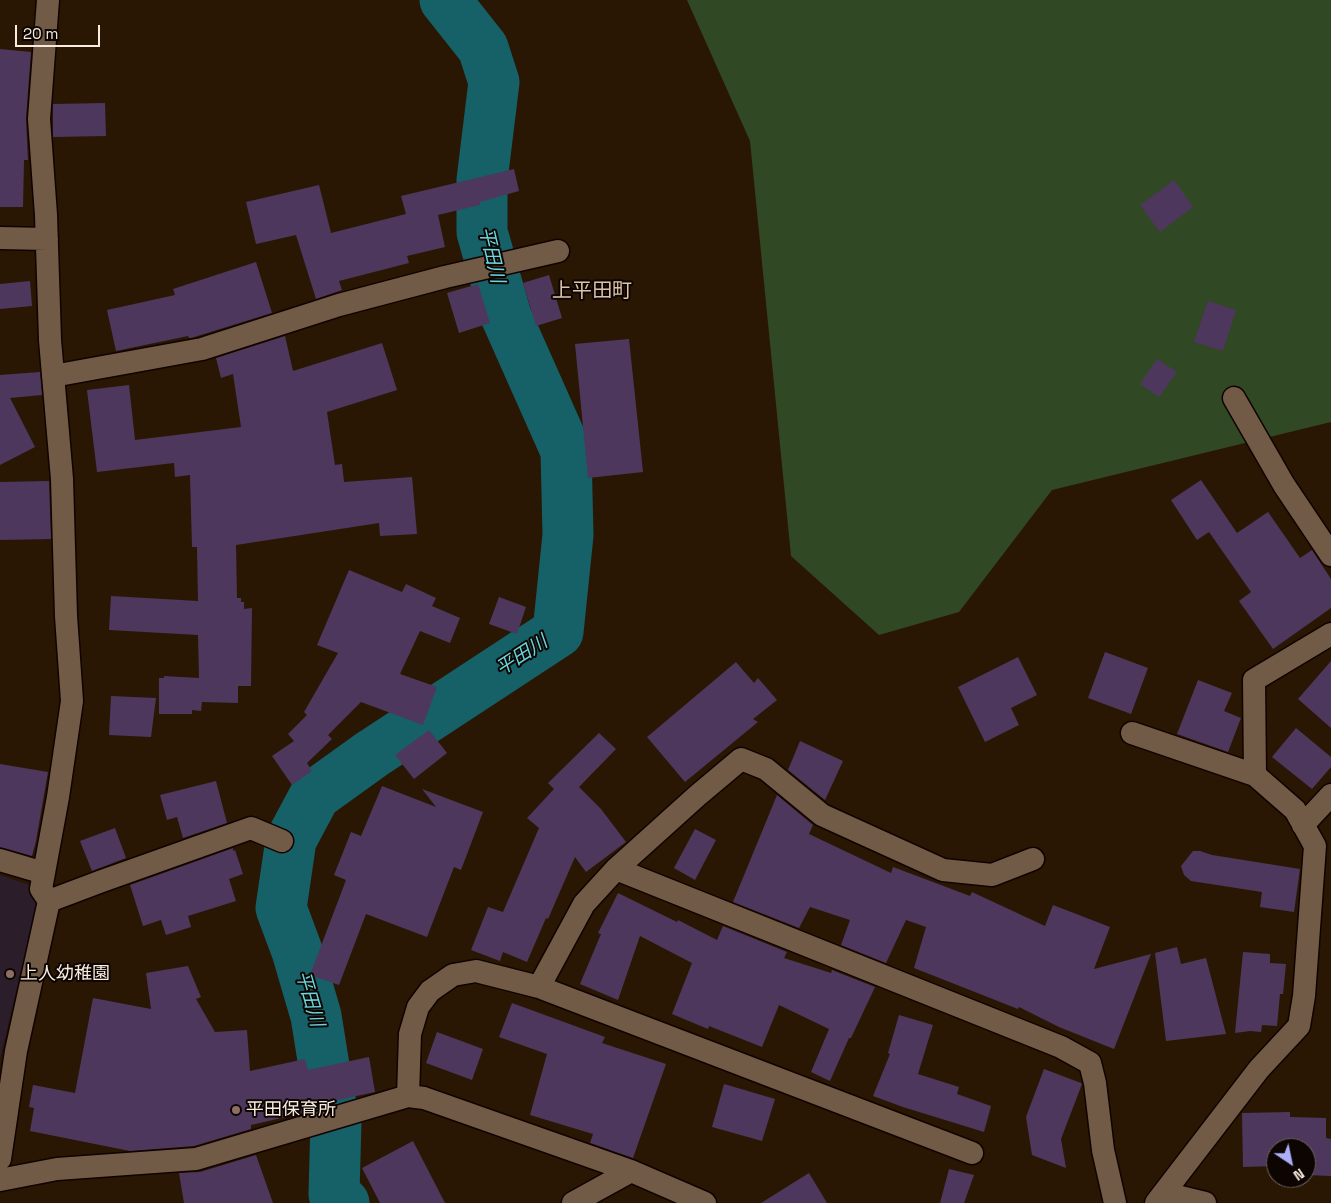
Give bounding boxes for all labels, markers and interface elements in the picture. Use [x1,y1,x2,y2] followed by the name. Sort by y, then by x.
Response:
[18,15,102,47] scale bar
[23,24,58,43] text: 20 m
[473,225,509,285] water label: 平田川
[552,280,632,304] district label: 上平田町
[492,631,552,681] water label: 平田川
[20,963,110,985] place label: 上人幼稚園
[4,968,16,980] marker: 上人幼稚園
[290,968,328,1030] water label: 平田川
[246,1099,336,1121] place label: 平田保育所
[230,1104,242,1116] marker: 平田保育所
[1266,1138,1316,1188] north arrow
[1290,1165,1308,1185] text: N

